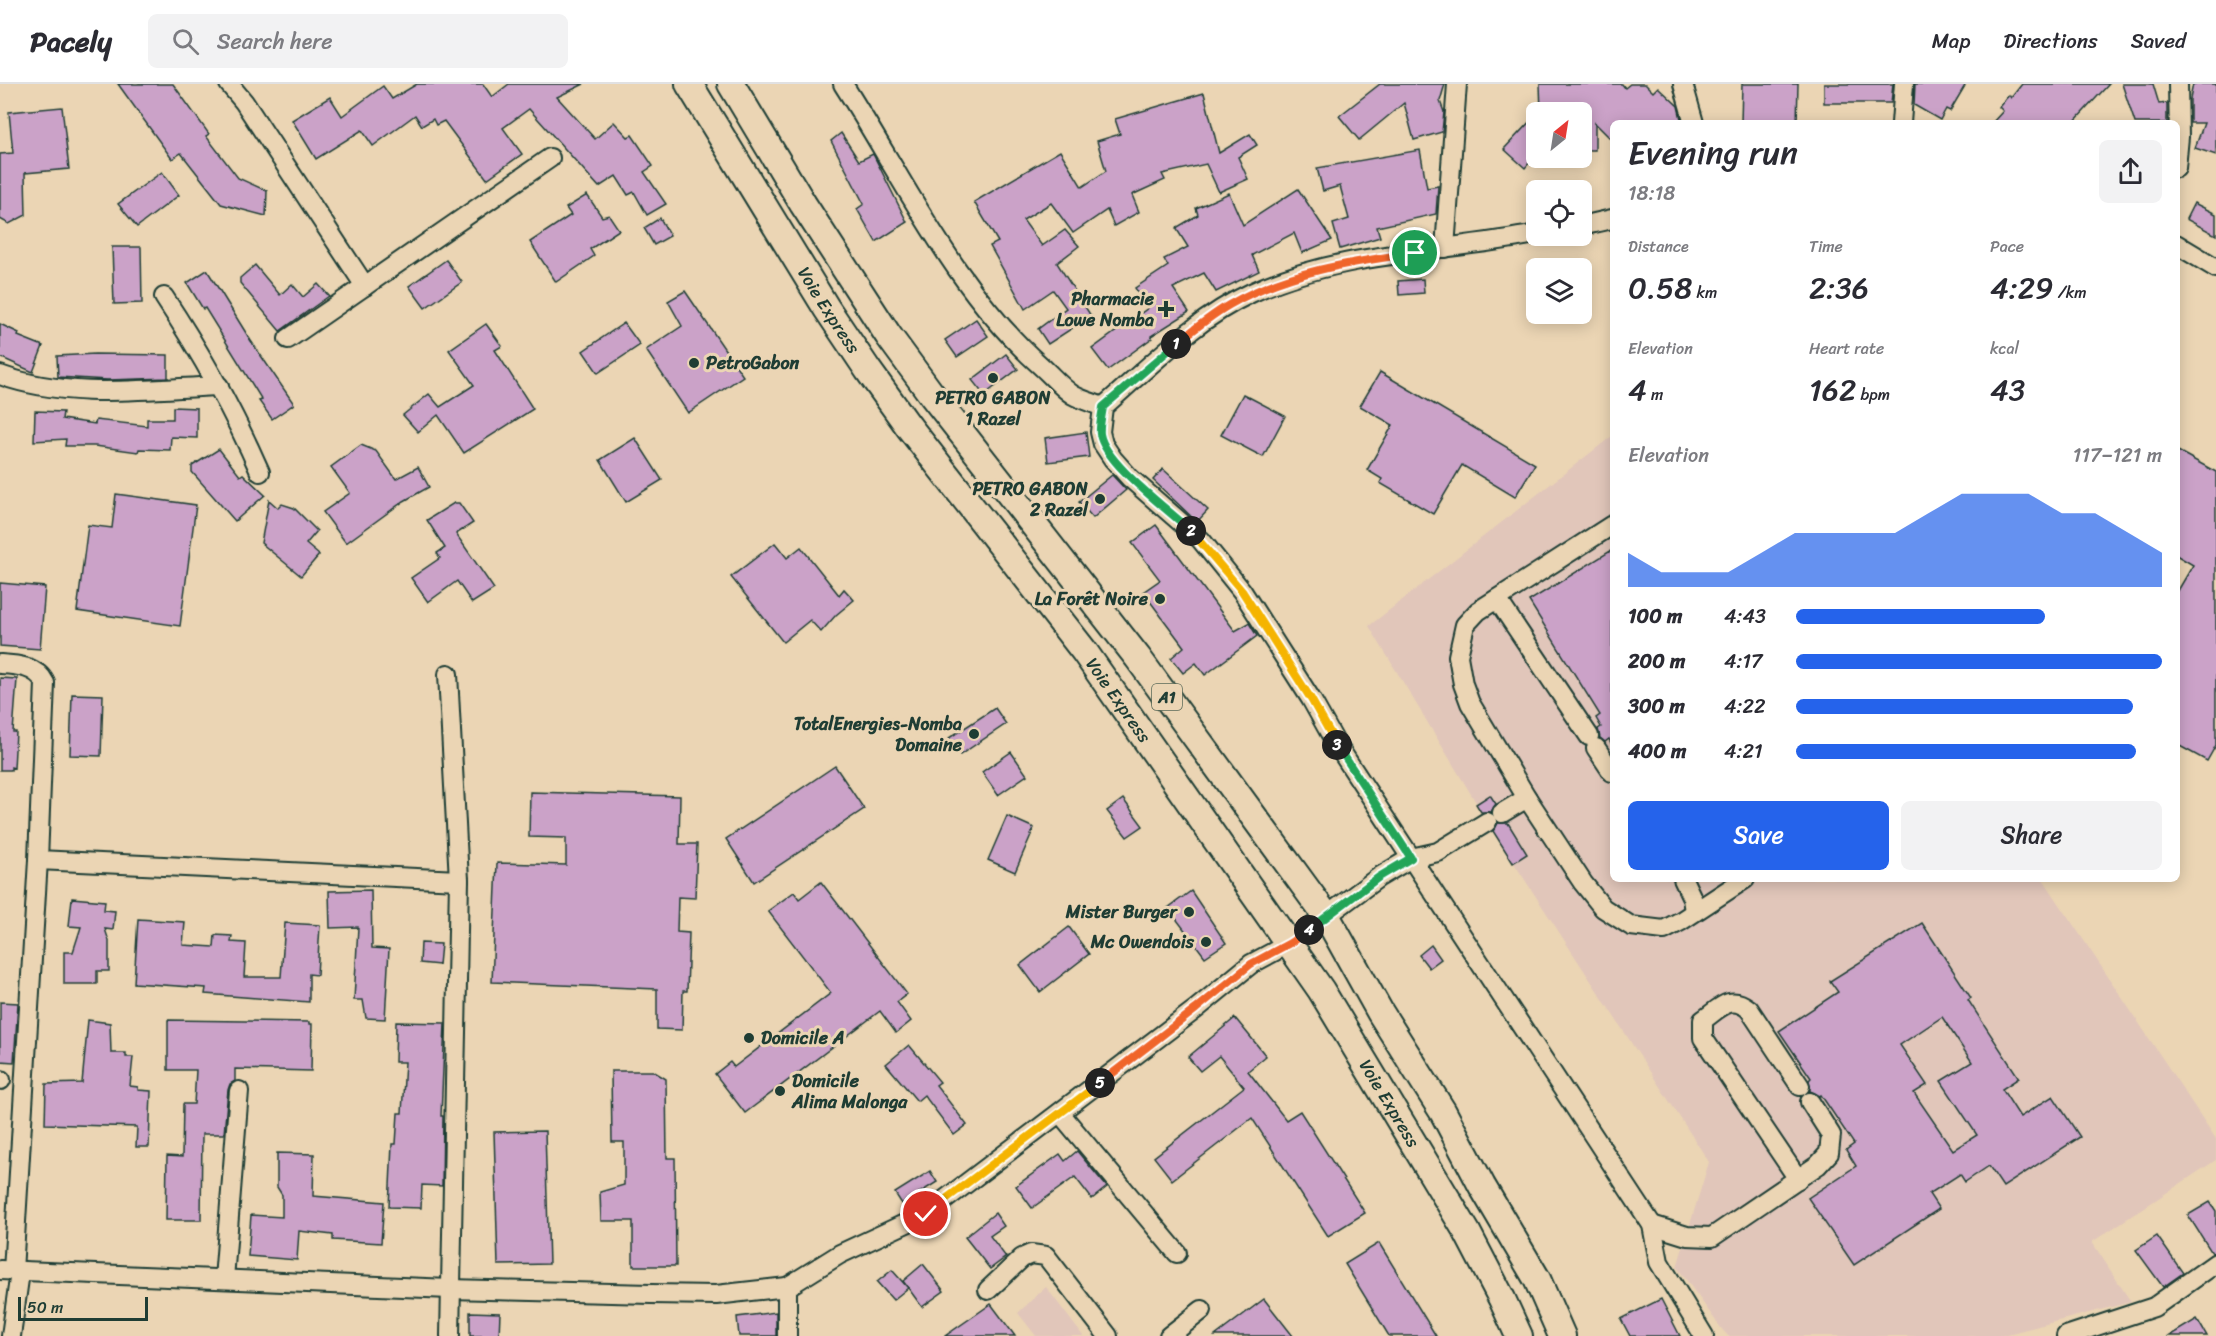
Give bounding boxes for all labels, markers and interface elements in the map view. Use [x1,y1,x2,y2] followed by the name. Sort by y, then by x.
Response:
[148,14,568,68] search box
[30,17,112,66] text: Pacely
[217,22,333,61] text: Search here
[1932,22,1970,60] text: Map
[2003,22,2098,60] text: Directions
[2131,22,2186,60] text: Saved
[169,25,202,58] icon: search
[1526,102,1592,168] north arrow
[1526,102,1592,324] map controls
[1628,124,1798,182] text: Evening run
[2099,140,2162,203] button: share
[1628,176,1675,211] text: 18:18
[1526,180,1592,246] button: locate
[1389,227,1440,278] pin
[1628,232,1689,261] text: Distance
[1809,232,1843,261] text: Time
[1990,232,2024,261] text: Pace
[1398,236,1431,269] icon: arrive
[1526,258,1592,324] button: layers
[789,260,869,361] street label: Voie Express
[1628,261,1692,315] text: 0.58
[1809,261,1869,315] text: 2:36
[1990,261,2054,315] text: 4:29
[1692,278,1717,307] text: km
[2054,278,2086,307] text: /km
[1056,283,1155,336] place label: Pharmacie Lowe Nomba
[1159,302,1173,316] marker: Pharmacie Lowe Nomba
[1161,329,1191,359] pin: 1
[1173,329,1179,358] text: 1
[1628,334,1693,363] text: Elevation
[1809,334,1884,363] text: Heart rate
[1990,334,2019,363] text: kcal
[706,347,800,379] place label: PetroGabon
[687,356,701,370] marker: PetroGabon
[1628,363,1647,417] text: 4
[1809,363,1856,417] text: 162
[1990,363,2025,417] text: 43
[986,371,1000,385] marker: PETRO GABON 1 Razel
[1647,380,1663,409] text: m
[1856,380,1890,409] text: bpm
[935,382,1051,435] place label: PETRO GABON 1 Razel
[1628,438,1709,473] text: Elevation
[2073,438,2162,473] text: 117–121 m
[973,473,1089,526] place label: PETRO GABON 2 Razel
[1093,492,1107,506] marker: PETRO GABON 2 Razel
[1176,516,1206,546] pin: 2
[1186,516,1196,545] text: 2
[1035,583,1149,615] place label: La Forêt Noire
[1153,592,1167,606] marker: La Forêt Noire
[1628,599,1682,634] text: 100 m
[1724,599,1766,634] text: 4:43
[1628,644,1685,679] text: 200 m
[1724,644,1763,679] text: 4:17
[1077,651,1160,750] street label: Voie Express
[1152,684,1182,710] road number: A1
[1628,689,1685,724] text: 300 m
[1724,689,1766,724] text: 4:22
[794,708,963,761] place label: TotalEnergies-Nomba Domaine
[967,727,981,741] marker: TotalEnergies-Nomba Domaine
[1322,730,1352,760] pin: 3
[1333,730,1341,759] text: 3
[1628,734,1686,769] text: 400 m
[1724,734,1763,769] text: 4:21
[1628,801,1889,870] button: Save
[1901,801,2162,870] button: Share
[1065,896,1179,928] place label: Mister Burger
[1182,905,1196,919] marker: Mister Burger
[1294,915,1324,945] pin: 4
[1304,915,1314,944] text: 4
[1090,926,1195,958] place label: Mc Owendois
[1199,935,1213,949] marker: Mc Owendois
[761,1022,845,1054] place label: Domicile A
[742,1031,756,1045] marker: Domicile A
[1350,1053,1429,1155] street label: Voie Express
[791,1065,908,1118] place label: Domicile Alima Malonga
[1085,1068,1115,1098] pin: 5
[1095,1068,1105,1097] text: 5
[773,1084,787,1098] marker: Domicile Alima Malonga
[900,1188,951,1239] pin
[909,1197,942,1230] icon: check
[27,1293,63,1322] text: 50 m
[18,1294,148,1322] scale bar

